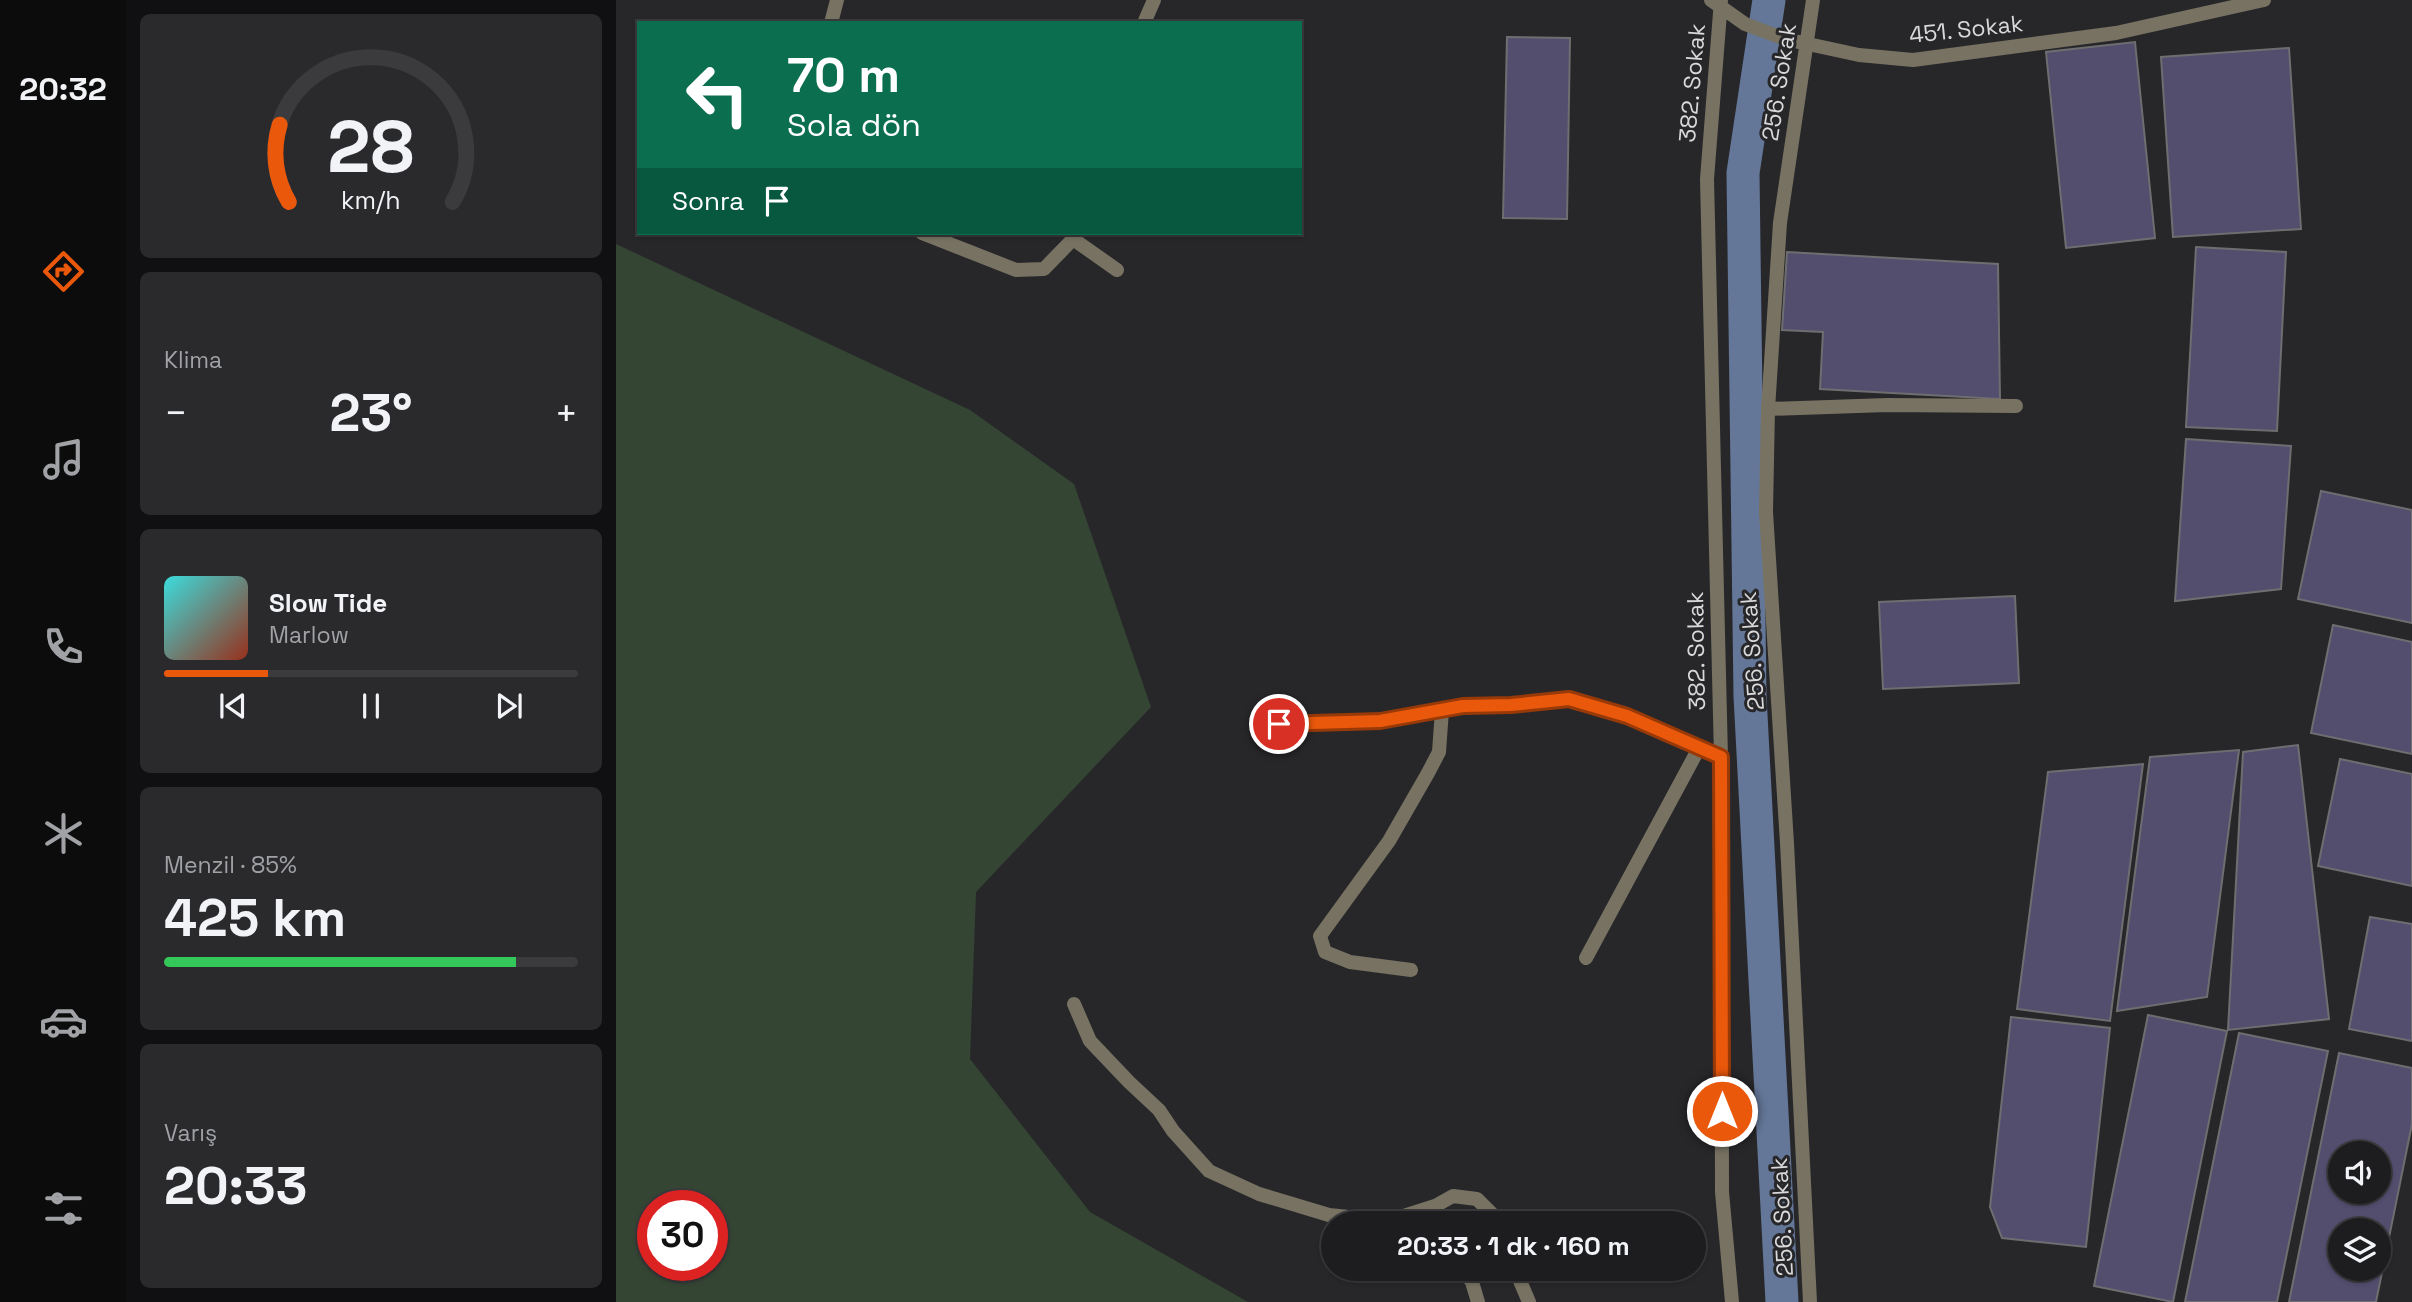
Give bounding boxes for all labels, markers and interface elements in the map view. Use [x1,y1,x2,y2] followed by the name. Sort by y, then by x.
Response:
[1908,8,2024,50] street label: 451. Sokak
[1755,21,1803,143] street label: 256. Sokak
[1672,22,1712,144] street label: 382. Sokak
[787,44,900,106] text: 70 m
[672,49,763,140] icon: left
[19,69,107,109] text: 20:32
[328,100,414,193] text: 28
[787,105,921,145] text: Sola dön
[758,182,796,220] icon: arrive
[341,184,401,216] text: km/h
[672,184,744,218] text: Sonra
[39,247,88,296] icon: directions
[164,345,222,375] text: Klima
[330,380,413,446] text: 23°
[164,389,188,437] text: −
[554,389,578,437] text: +
[39,435,88,484] icon: music
[269,586,387,620] text: Slow Tide
[1680,591,1712,711] street label: 382. Sokak
[1733,591,1771,711] street label: 256. Sokak
[269,620,349,650] text: Marlow
[39,622,88,671] icon: phone
[214,687,252,725] icon: previous
[352,687,390,725] icon: pause
[490,687,528,725] icon: next
[1249,694,1309,754] pin
[1260,705,1298,743] icon: arrive
[39,809,88,858] icon: climate
[164,850,297,880] text: Menzil · 85%
[164,885,346,951] text: 425 km
[39,997,88,1046] icon: car
[1685,1074,1759,1148] position arrow
[164,1118,217,1148] text: Varış
[2328,1141,2391,1281] map controls
[2328,1141,2391,1204] button: sound
[164,1153,307,1219] text: 20:33
[1764,1157,1800,1277] street label: 256. Sokak
[39,1184,88,1233] icon: filters
[637,1190,728,1281] speed limit sign: 30
[2328,1218,2391,1281] button: layers
[1397,1229,1630,1263] text: 20:33 · 1 dk · 160 m

